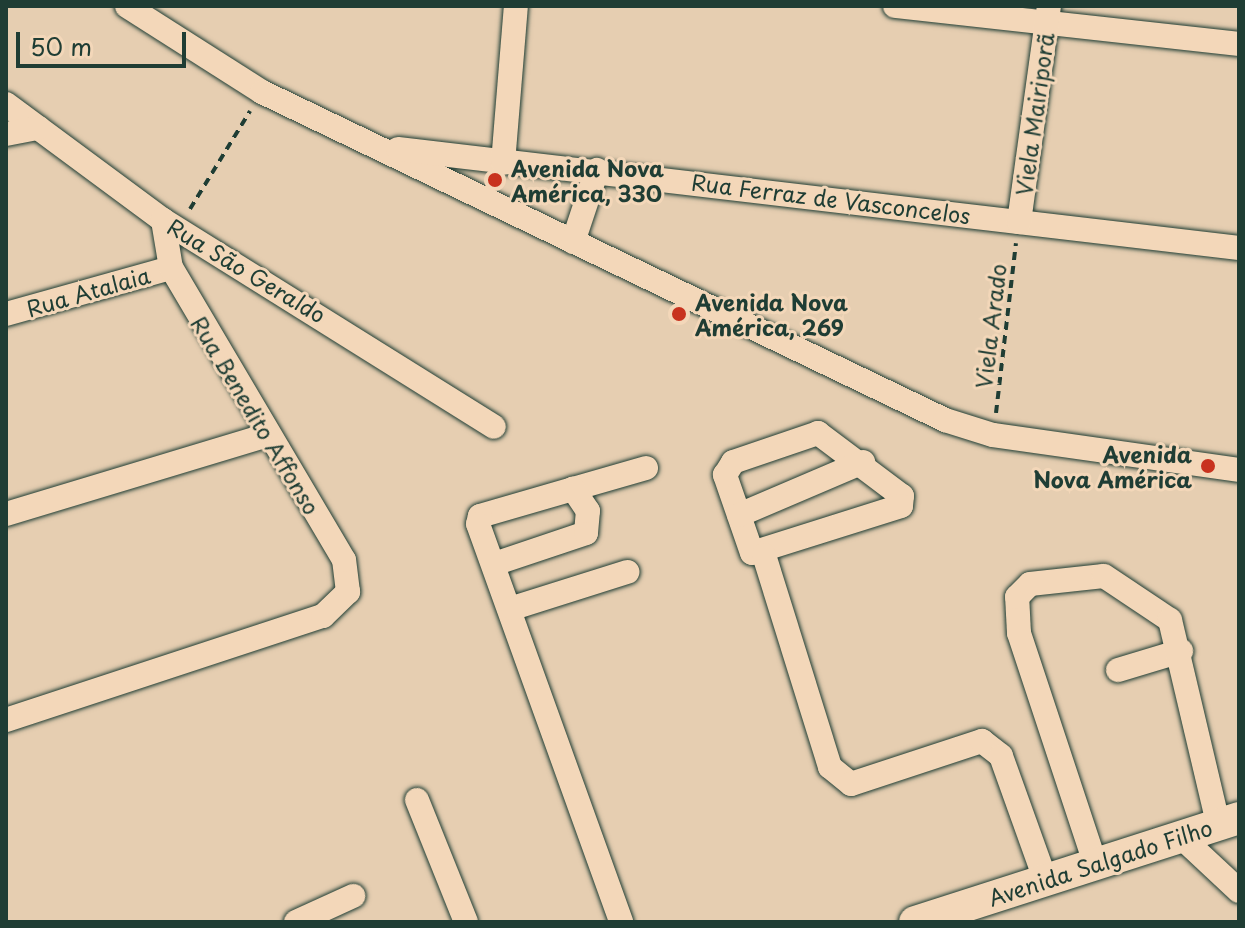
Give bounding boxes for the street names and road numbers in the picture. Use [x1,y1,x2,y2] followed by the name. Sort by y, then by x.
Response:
[1010,31,1058,197] street label: Viela Mairiporã
[690,168,972,228] street label: Rua Ferraz de Vasconcelos
[163,212,331,328] street label: Rua São Geraldo
[23,261,153,321] street label: Rua Atalaia
[969,262,1011,390] street label: Viela Arado
[186,310,326,520] street label: Rua Benedito Affonso
[985,814,1215,910] street label: Avenida Salgado Filho

